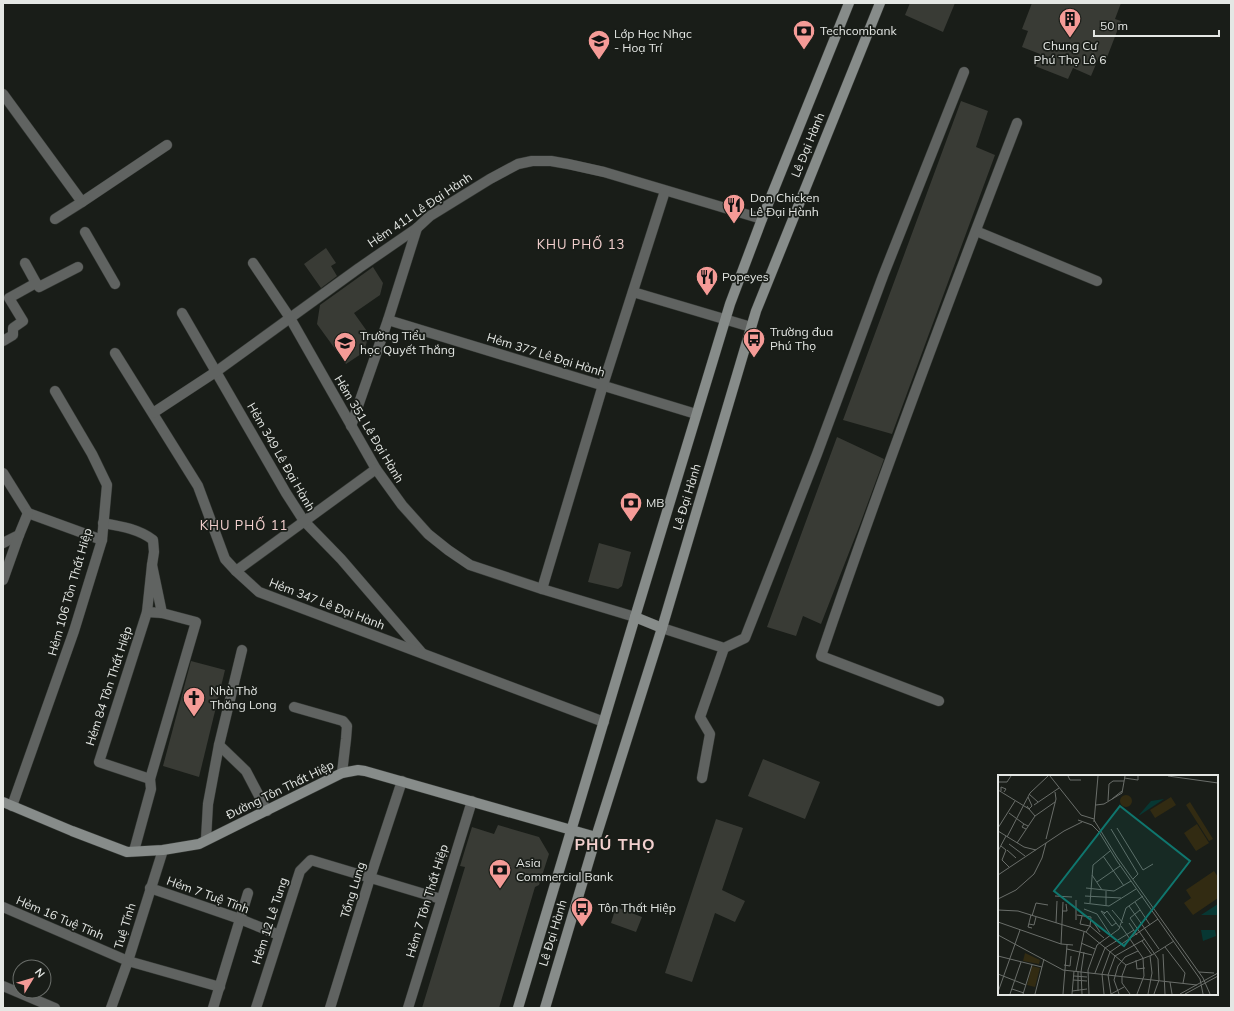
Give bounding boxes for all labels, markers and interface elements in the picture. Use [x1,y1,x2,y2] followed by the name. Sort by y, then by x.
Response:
[1057,6,1083,39] building icon: Chung Cư Phú Thọ Lô 6
[1094,12,1219,38] scale bar
[791,18,817,51] bank icon: Techcombank
[1100,18,1128,33] text: 50 m
[820,23,897,38] place label: Techcombank
[614,26,692,55] place label: Lớp Học Nhạc - Hoạ Trí
[586,28,612,61] school or university icon: Lớp Học Nhạc - Hoạ Trí
[1034,38,1106,67] place label: Chung Cư Phú Thọ Lô 6
[788,110,827,179] street label: Lê Đại Hành
[365,169,475,250] street label: Hẻm 411 Lê Đại Hành
[750,190,820,219] place label: Don Chicken Lê Đại Hành
[721,192,747,225] restaurant icon: Don Chicken Lê Đại Hành
[537,235,625,252] district label: KHU PHỐ 13
[694,264,720,297] restaurant icon: Popeyes
[722,269,769,284] place label: Popeyes
[770,324,833,353] place label: Trường đua Phú Thọ
[741,326,767,359] bus stop icon: Trường đua Phú Thọ
[360,328,455,357] place label: Trường Tiểu học Quyết Thắng
[485,329,607,380] street label: Hẻm 377 Lê Đại Hành
[332,330,358,363] school or university icon: Trường Tiểu học Quyết Thắng
[331,372,407,485] street label: Hẻm 351 Lê Đại Hành
[244,400,319,514] street label: Hẻm 349 Lê Đại Hành
[669,462,704,532] street label: Lê Đại Hành
[618,490,644,523] bank icon: MB
[646,495,664,510] place label: MB
[200,516,288,533] district label: KHU PHỐ 11
[44,526,95,657] street label: Hẻm 106 Tôn Thất Hiệp
[267,575,387,633] street label: Hẻm 347 Lê Đại Hành
[82,624,135,748] street label: Hẻm 84 Tôn Thất Hiệp
[210,683,276,712] place label: Nhà Thờ Thăng Long
[181,685,207,718] church icon: Nhà Thờ Thăng Long
[223,757,336,822] street label: Đường Tôn Thất Hiệp
[998,775,1218,995] inset map
[574,834,656,854] district label: PHÚ THỌ
[402,842,451,959] street label: Hẻm 7 Tôn Thất Hiệp
[516,855,614,884] place label: Asia Commercial Bank
[487,857,513,890] bank icon: Asia Commercial Bank
[337,860,368,920] street label: Tổng Lung
[165,873,252,916] street label: Hẻm 7 Tuệ Tĩnh
[248,875,291,966] street label: Hẻm 12 Lê Tung
[14,892,106,943] street label: Hẻm 16 Tuệ Tĩnh
[569,895,595,928] bus stop icon: Tôn Thất Hiệp
[535,898,570,968] street label: Lê Đại Hành
[598,900,676,915] place label: Tôn Thất Hiệp
[110,901,139,951] street label: Tuệ Tĩnh
[12,959,52,999] north arrow
[32,965,48,980] text: N

